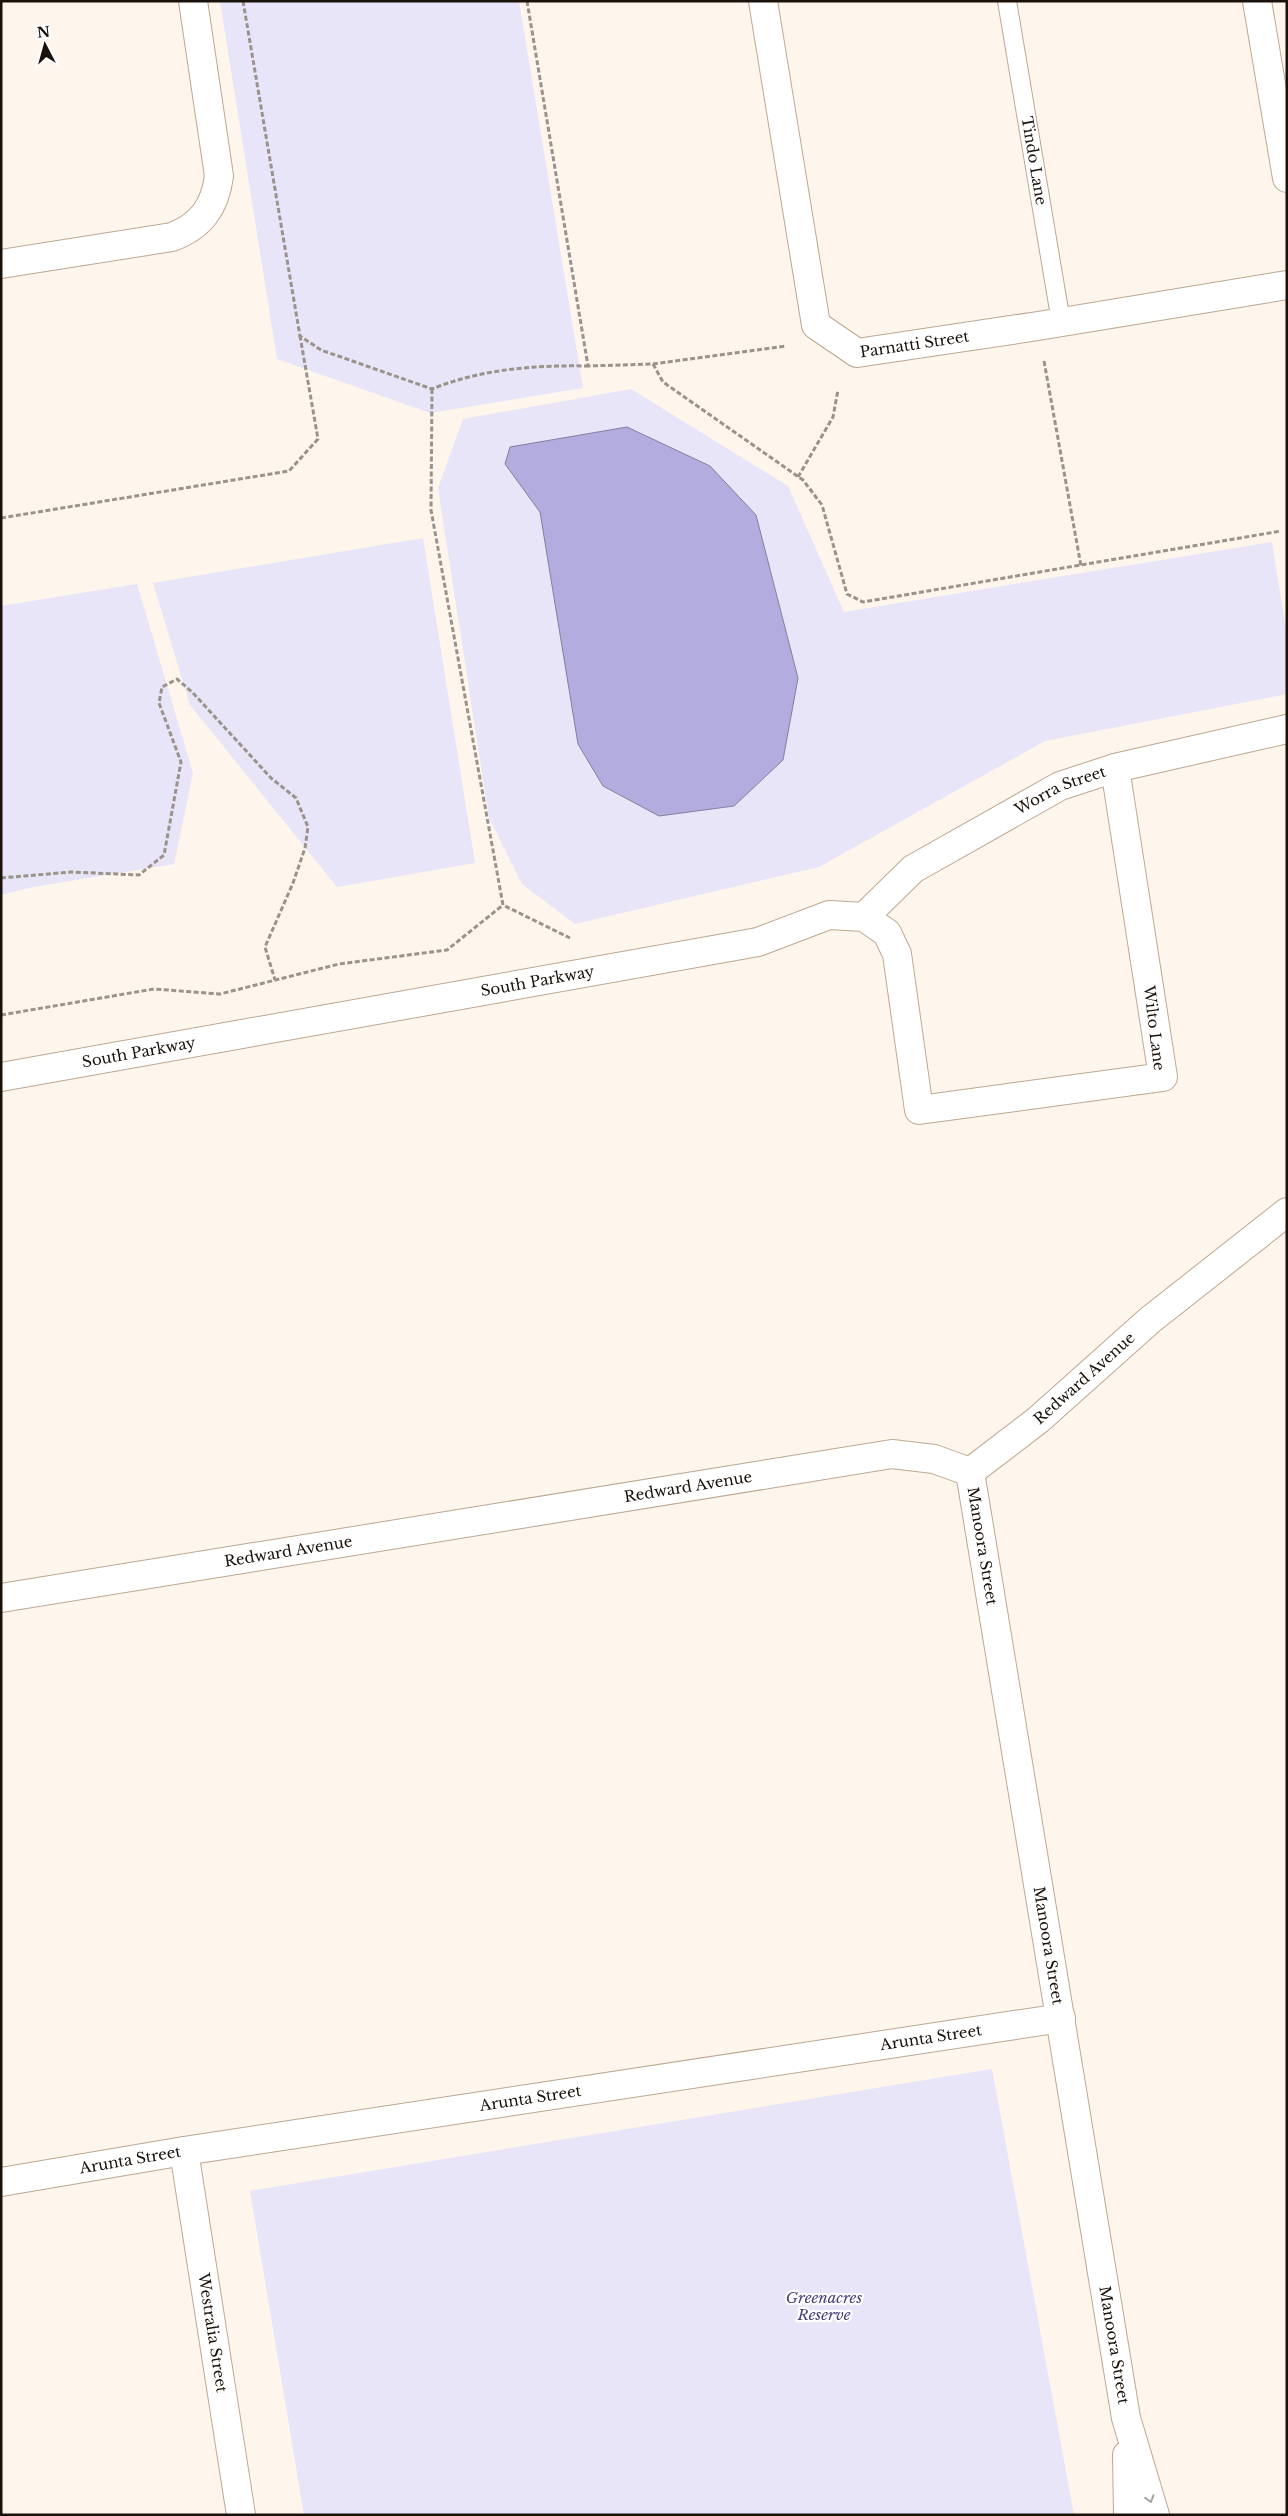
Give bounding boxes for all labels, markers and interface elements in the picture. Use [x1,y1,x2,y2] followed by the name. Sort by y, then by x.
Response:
[20,20,70,70] north arrow
[36,22,51,42] text: N
[1018,115,1051,206] street label: Tindo Lane
[858,326,971,361] street label: Parnatti Street
[1010,762,1108,819] street label: Worra Street
[479,961,596,1000] street label: South Parkway
[1140,983,1169,1072] street label: Wilto Lane
[80,1032,197,1071] street label: South Parkway
[1030,1328,1139,1428] street label: Redward Avenue
[623,1467,753,1506] street label: Redward Avenue
[964,1485,1002,1607] street label: Manoora Street
[223,1531,354,1571] street label: Redward Avenue
[1030,1885,1068,2006] street label: Manoora Street
[878,2020,983,2054] street label: Arunta Street
[477,2081,583,2115] street label: Arunta Street
[77,2142,183,2178] street label: Arunta Street
[194,2271,232,2394] street label: Westralia Street
[1095,2285,1134,2406] street label: Manoora Street
[786,2288,862,2324] park label: Greenacres Reserve
[1144,2494,1154,2502] one-way arrow

